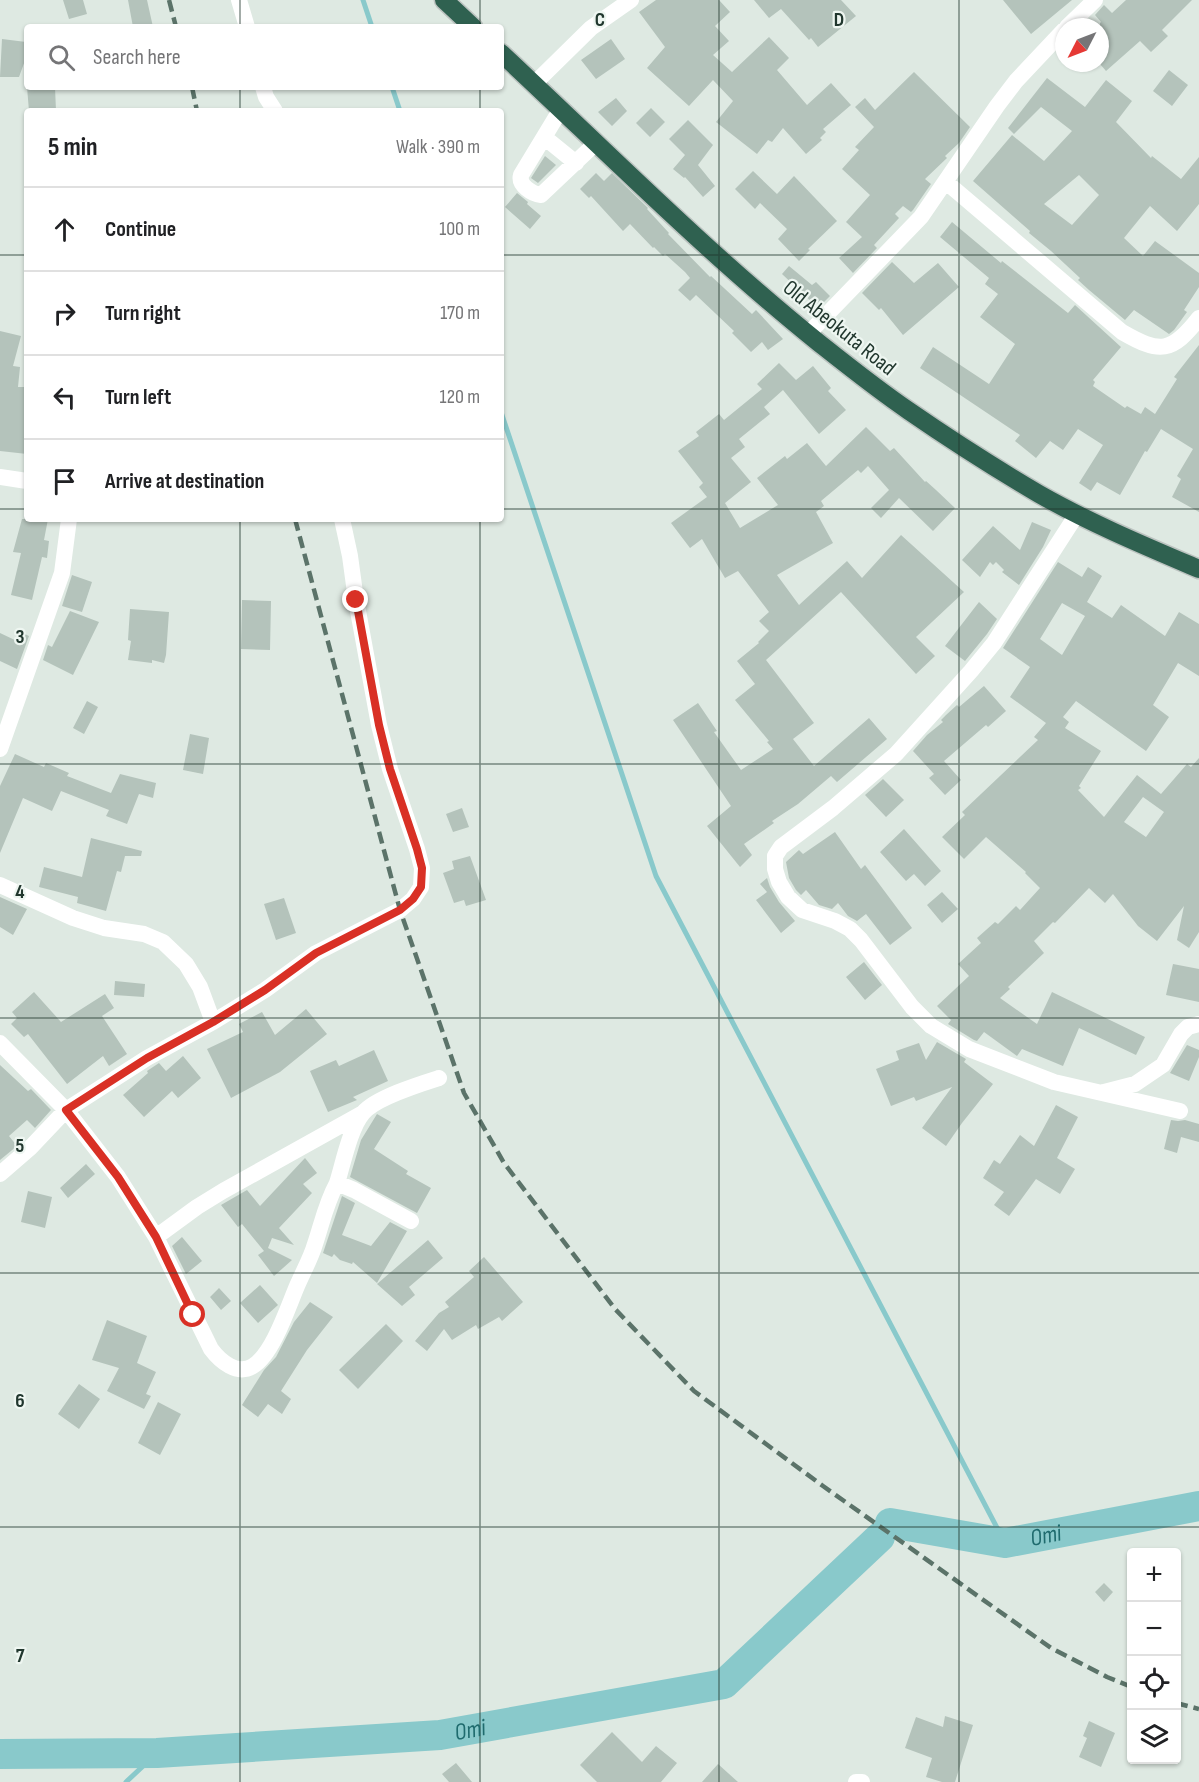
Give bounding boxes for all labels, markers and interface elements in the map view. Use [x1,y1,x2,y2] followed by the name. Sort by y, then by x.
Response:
[595,8,605,32] text: C
[834,8,844,32] text: D
[1055,18,1109,72] north arrow
[24,24,504,90] search box
[45,41,78,74] icon: search
[93,44,180,71] text: Search here
[48,132,98,163] text: 5 min
[396,135,480,159] text: Walk · 390 m
[48,213,81,246] icon: ahead
[105,216,176,243] text: Continue
[439,217,480,241] text: 100 m
[777,274,901,382] street label: Old Abeokuta Road
[48,297,81,330] icon: right
[105,300,181,327] text: Turn right
[440,301,480,325] text: 170 m
[48,381,81,414] icon: left
[105,384,171,411] text: Turn left
[440,385,480,409] text: 120 m
[48,465,81,498] icon: arrive
[105,468,264,495] text: Arrive at destination
[342,586,368,612] route end
[16,625,25,649] text: 3
[15,880,25,904] text: 4
[16,1134,25,1158] text: 5
[179,1301,205,1327] route start
[15,1389,25,1413] text: 6
[1028,1518,1064,1553] water label: Omi
[1127,1548,1181,1764] map controls
[1127,1548,1181,1602] button: +
[1127,1602,1181,1656] button: −
[16,1644,25,1668] text: 7
[1127,1656,1181,1710] button: locate
[1127,1710,1181,1764] button: layers
[452,1713,489,1747] water label: Omi

